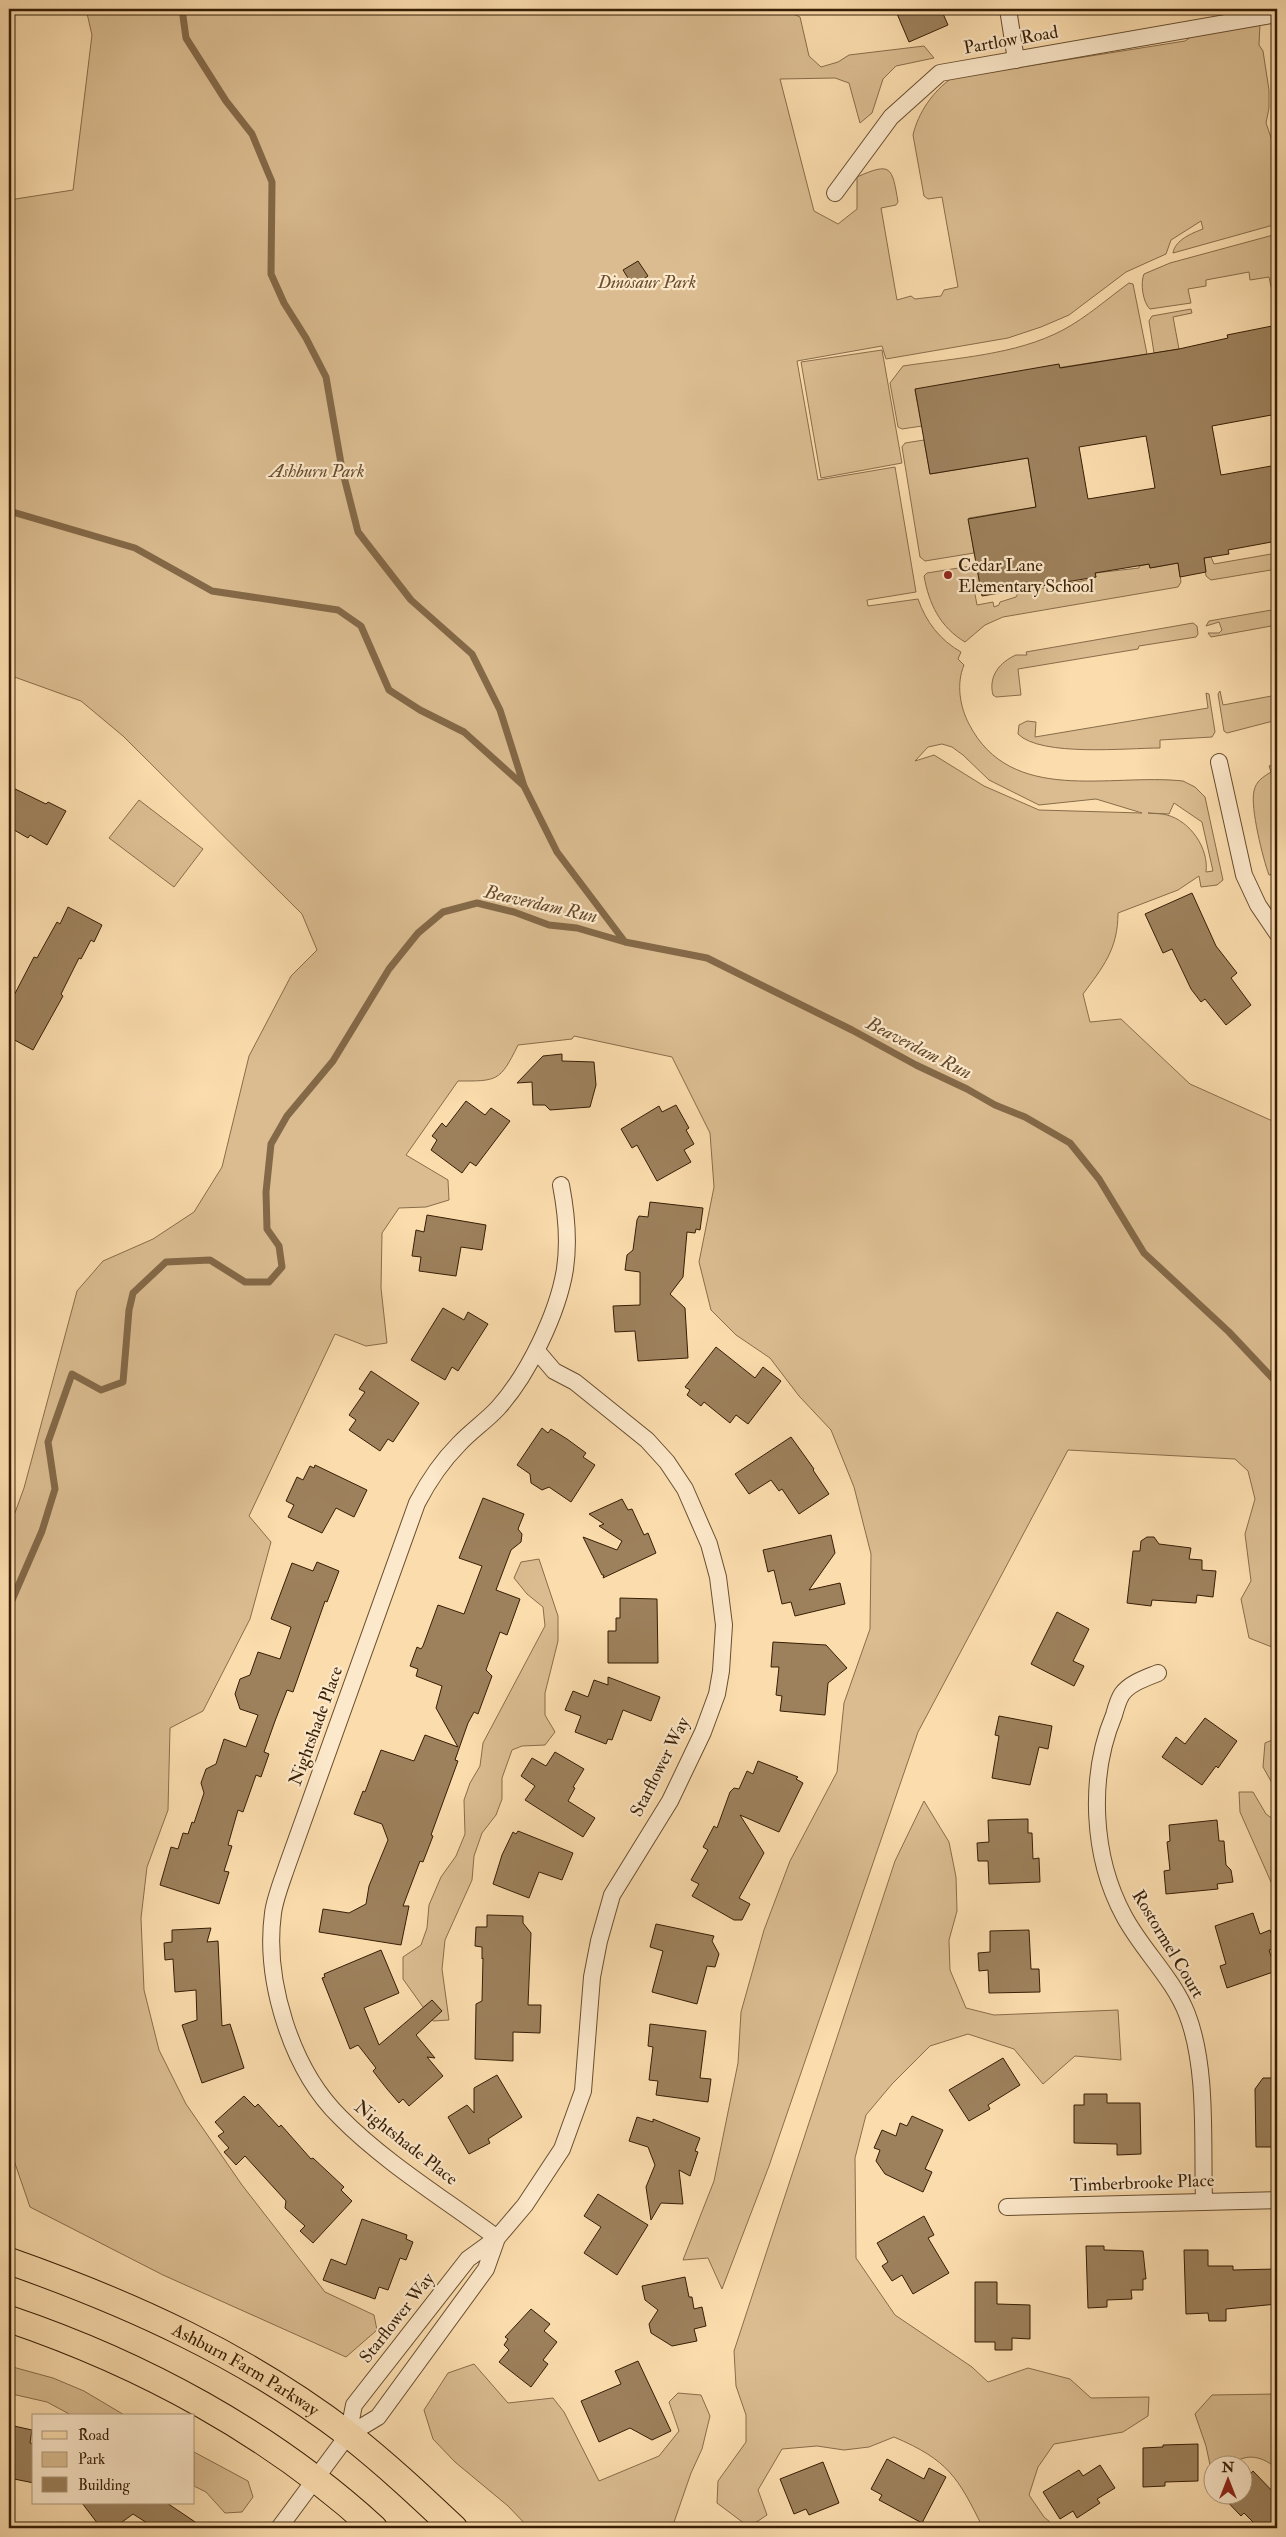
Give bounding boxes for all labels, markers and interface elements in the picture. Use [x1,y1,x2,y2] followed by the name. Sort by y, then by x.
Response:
[962,20,1060,60] street label: Partlow Road
[597,271,696,294] park label: Dinosaur Park
[268,460,364,483] park label: Ashburn Park
[958,554,1094,598] place label: Cedar Lane Elementary School
[942,569,954,581] marker: Cedar Lane Elementary School
[481,879,600,929] water label: Beaverdam Run
[861,1011,976,1085] water label: Beaverdam Run
[284,1663,348,1789] street label: Nightshade Place
[625,1712,695,1821] street label: Starflower Way
[1127,1886,1209,2002] street label: Rostormel Court
[350,2095,463,2191] street label: Nightshade Place
[1069,2169,1215,2197] street label: Timberbrooke Place
[354,2267,440,2368] street label: Starflower Way
[168,2318,325,2422] street label: Ashburn Farm Parkway
[32,2414,195,2504] legend
[78,2426,110,2445] text: Road
[78,2450,105,2469] text: Park
[1204,2454,1254,2504] north arrow
[1221,2459,1235,2476] text: N
[78,2476,130,2495] text: Building

